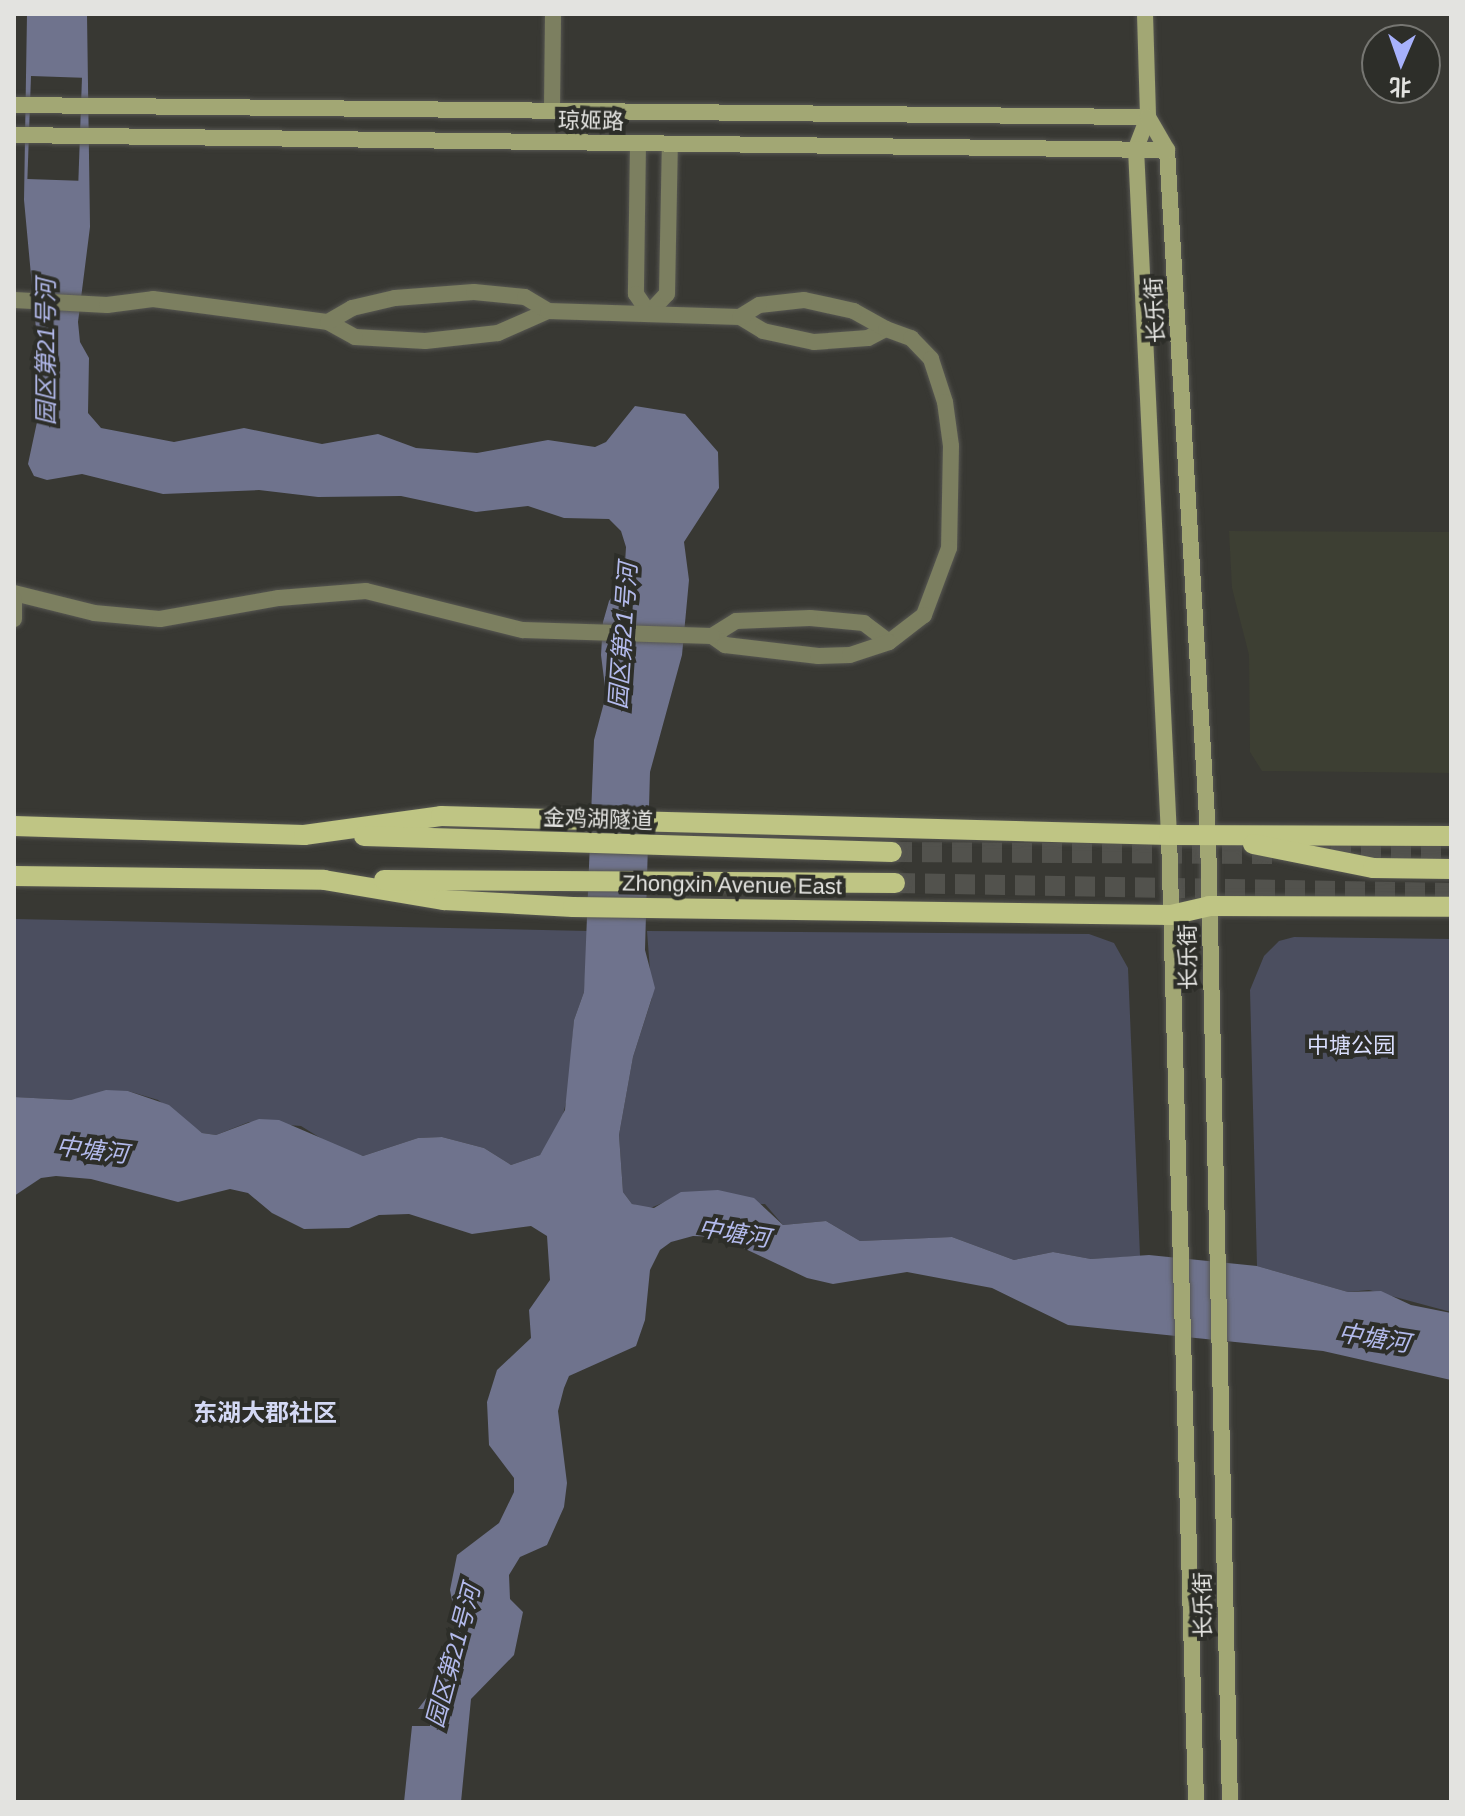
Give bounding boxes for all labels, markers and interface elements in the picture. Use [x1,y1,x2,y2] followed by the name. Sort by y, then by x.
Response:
[1361,24,1441,104] north arrow
[1389,74,1412,99] text: 北
[558,107,624,135] street label: 琼姬路
[1140,276,1170,344] street label: 长乐街
[32,279,60,425] water label: 园区第21号河
[604,562,642,710] water label: 园区第21号河
[543,804,653,834] street label: 金鸡湖隧道
[621,870,843,900] street label: Zhongxin Avenue East
[1174,924,1202,990] street label: 长乐街
[1307,1033,1395,1059] park label: 中塘公园
[55,1131,129,1169] water label: 中塘河
[696,1213,772,1253] water label: 中塘河
[1336,1318,1412,1358] water label: 中塘河
[193,1399,337,1427] district label: 东湖大郡社区
[1189,1572,1217,1638] street label: 长乐街
[420,1581,486,1731] water label: 园区第21号河

